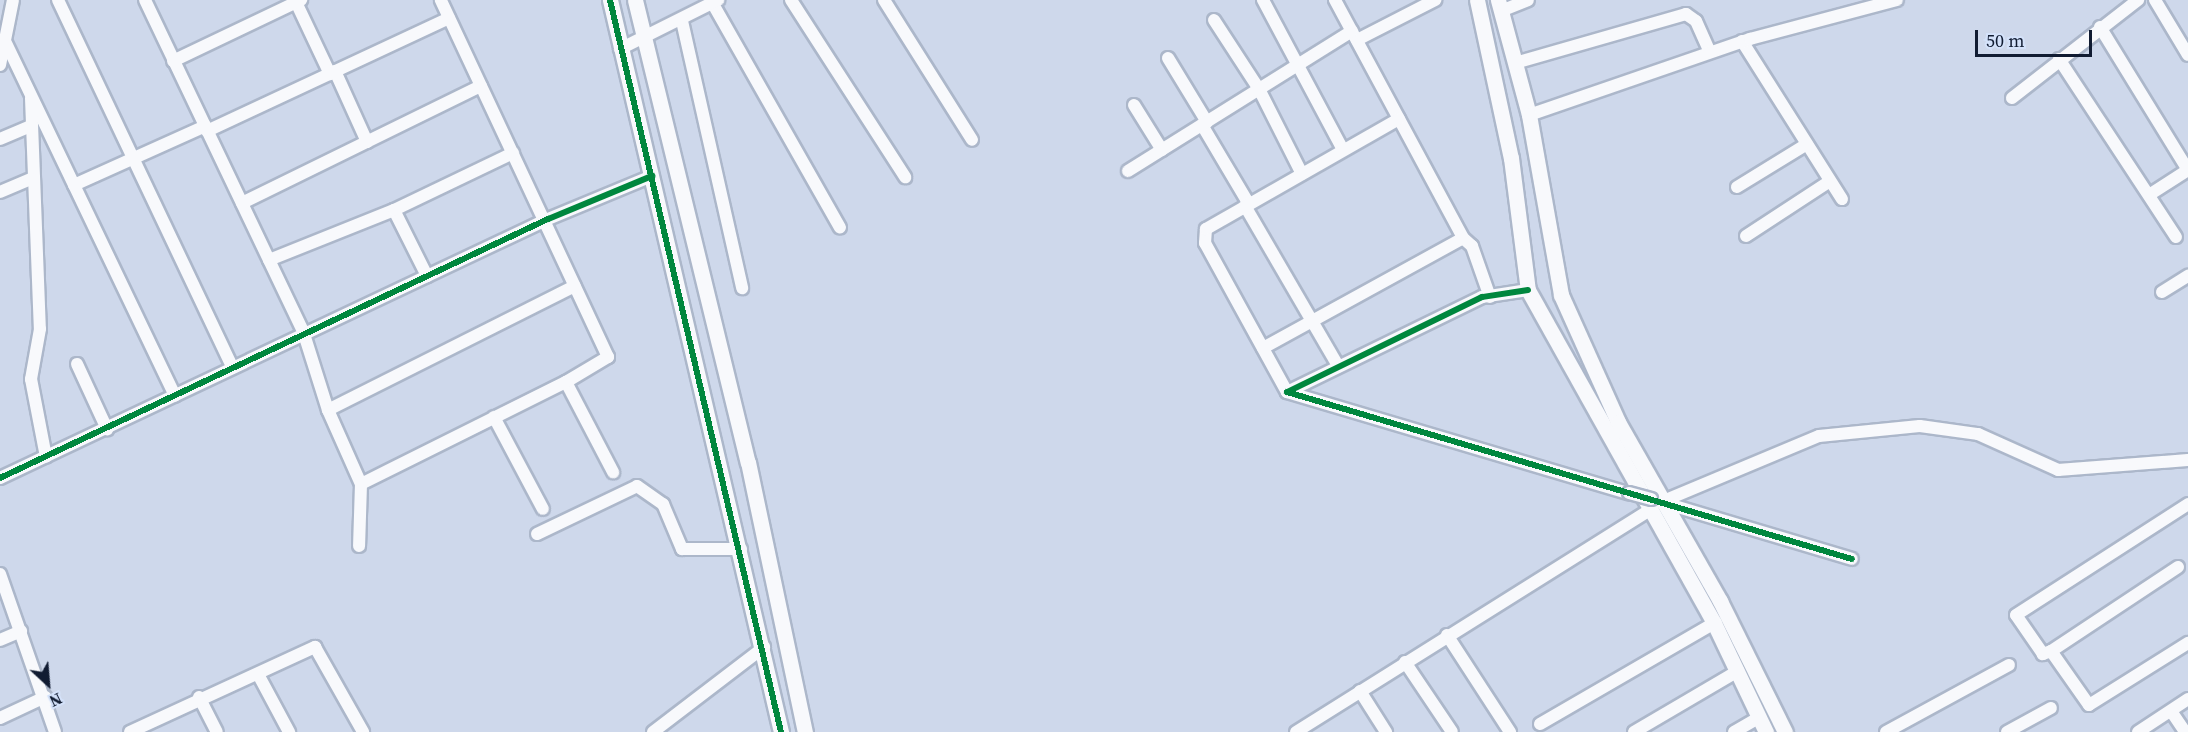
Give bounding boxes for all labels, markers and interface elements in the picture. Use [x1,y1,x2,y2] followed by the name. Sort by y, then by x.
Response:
[1978,18,2095,56] scale bar
[1986,28,2024,53] text: 50 m
[18,654,78,714] north arrow
[46,688,66,713] text: N

